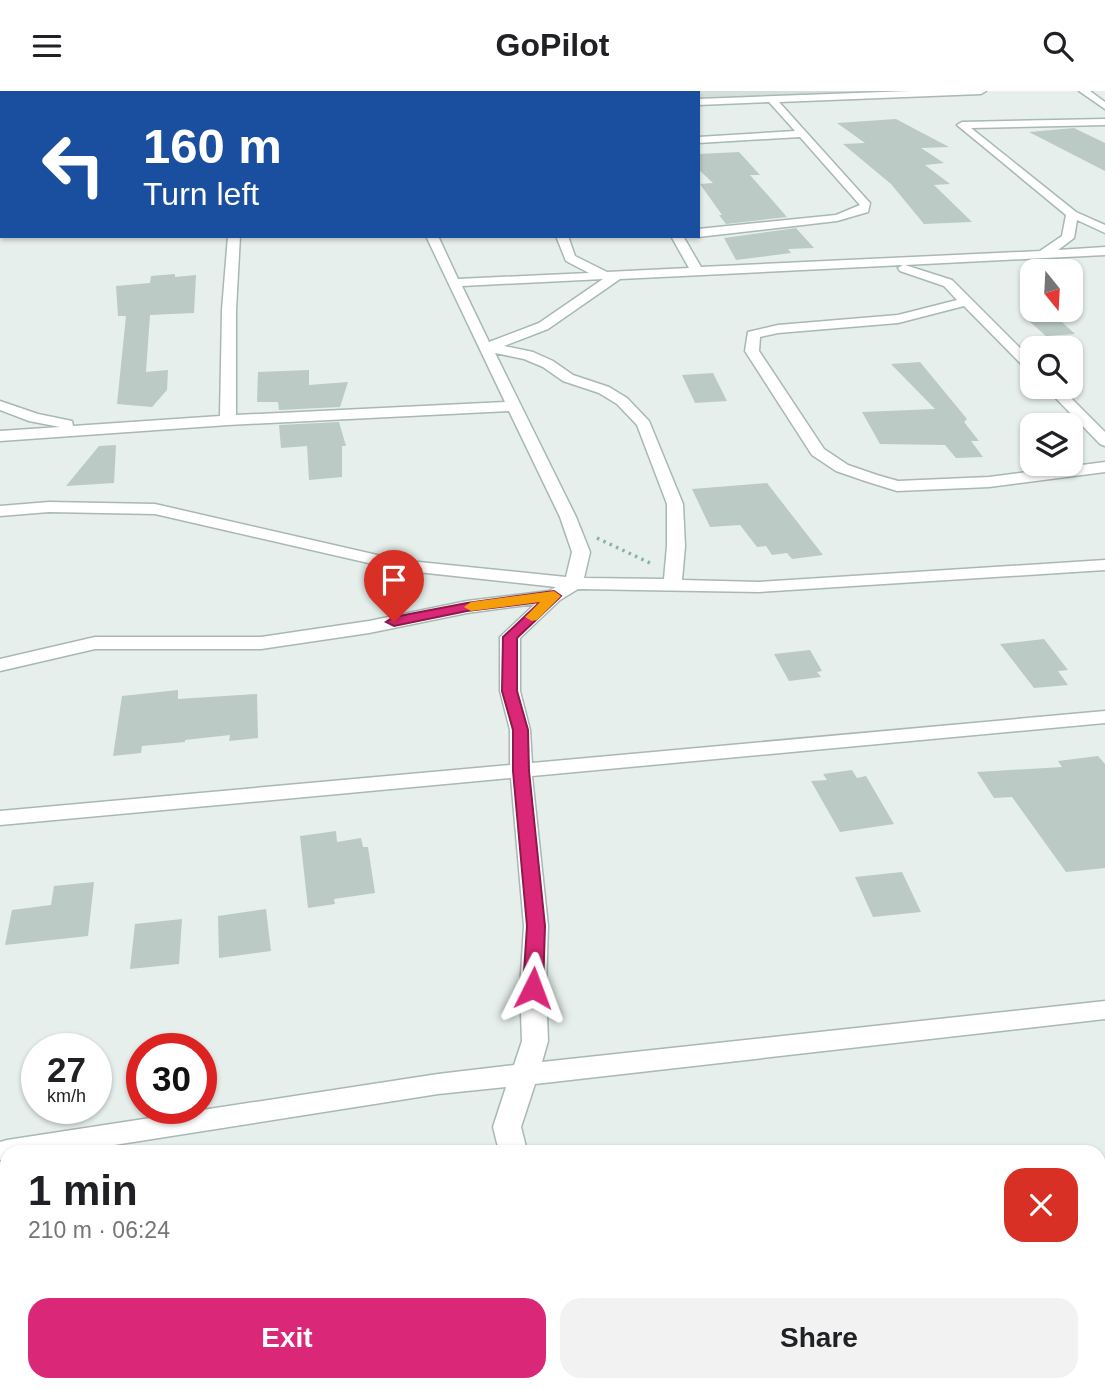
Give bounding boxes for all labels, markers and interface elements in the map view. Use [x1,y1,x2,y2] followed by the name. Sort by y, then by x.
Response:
[28,27,66,65] icon: menu
[496,27,609,63] text: GoPilot
[1039,27,1077,65] icon: search
[28,119,119,210] icon: left
[143,119,282,173] text: 160 m
[143,176,259,212] text: Turn left
[1020,259,1083,322] north arrow
[1020,259,1083,476] map controls
[1020,336,1083,399] button: search
[1020,413,1083,476] button: layers
[364,550,424,622] pin
[375,561,413,599] icon: arrive
[496,951,570,1025] position arrow
[126,1033,217,1124] speed limit sign: 30
[47,1050,86,1089] text: 27
[47,1086,86,1106] text: km/h
[28,1167,138,1214] text: 1 min
[1004,1168,1078,1242] button: close
[28,1217,170,1243] text: 210 m · 06:24
[28,1298,546,1378] button: Exit
[560,1298,1078,1378] button: Share

